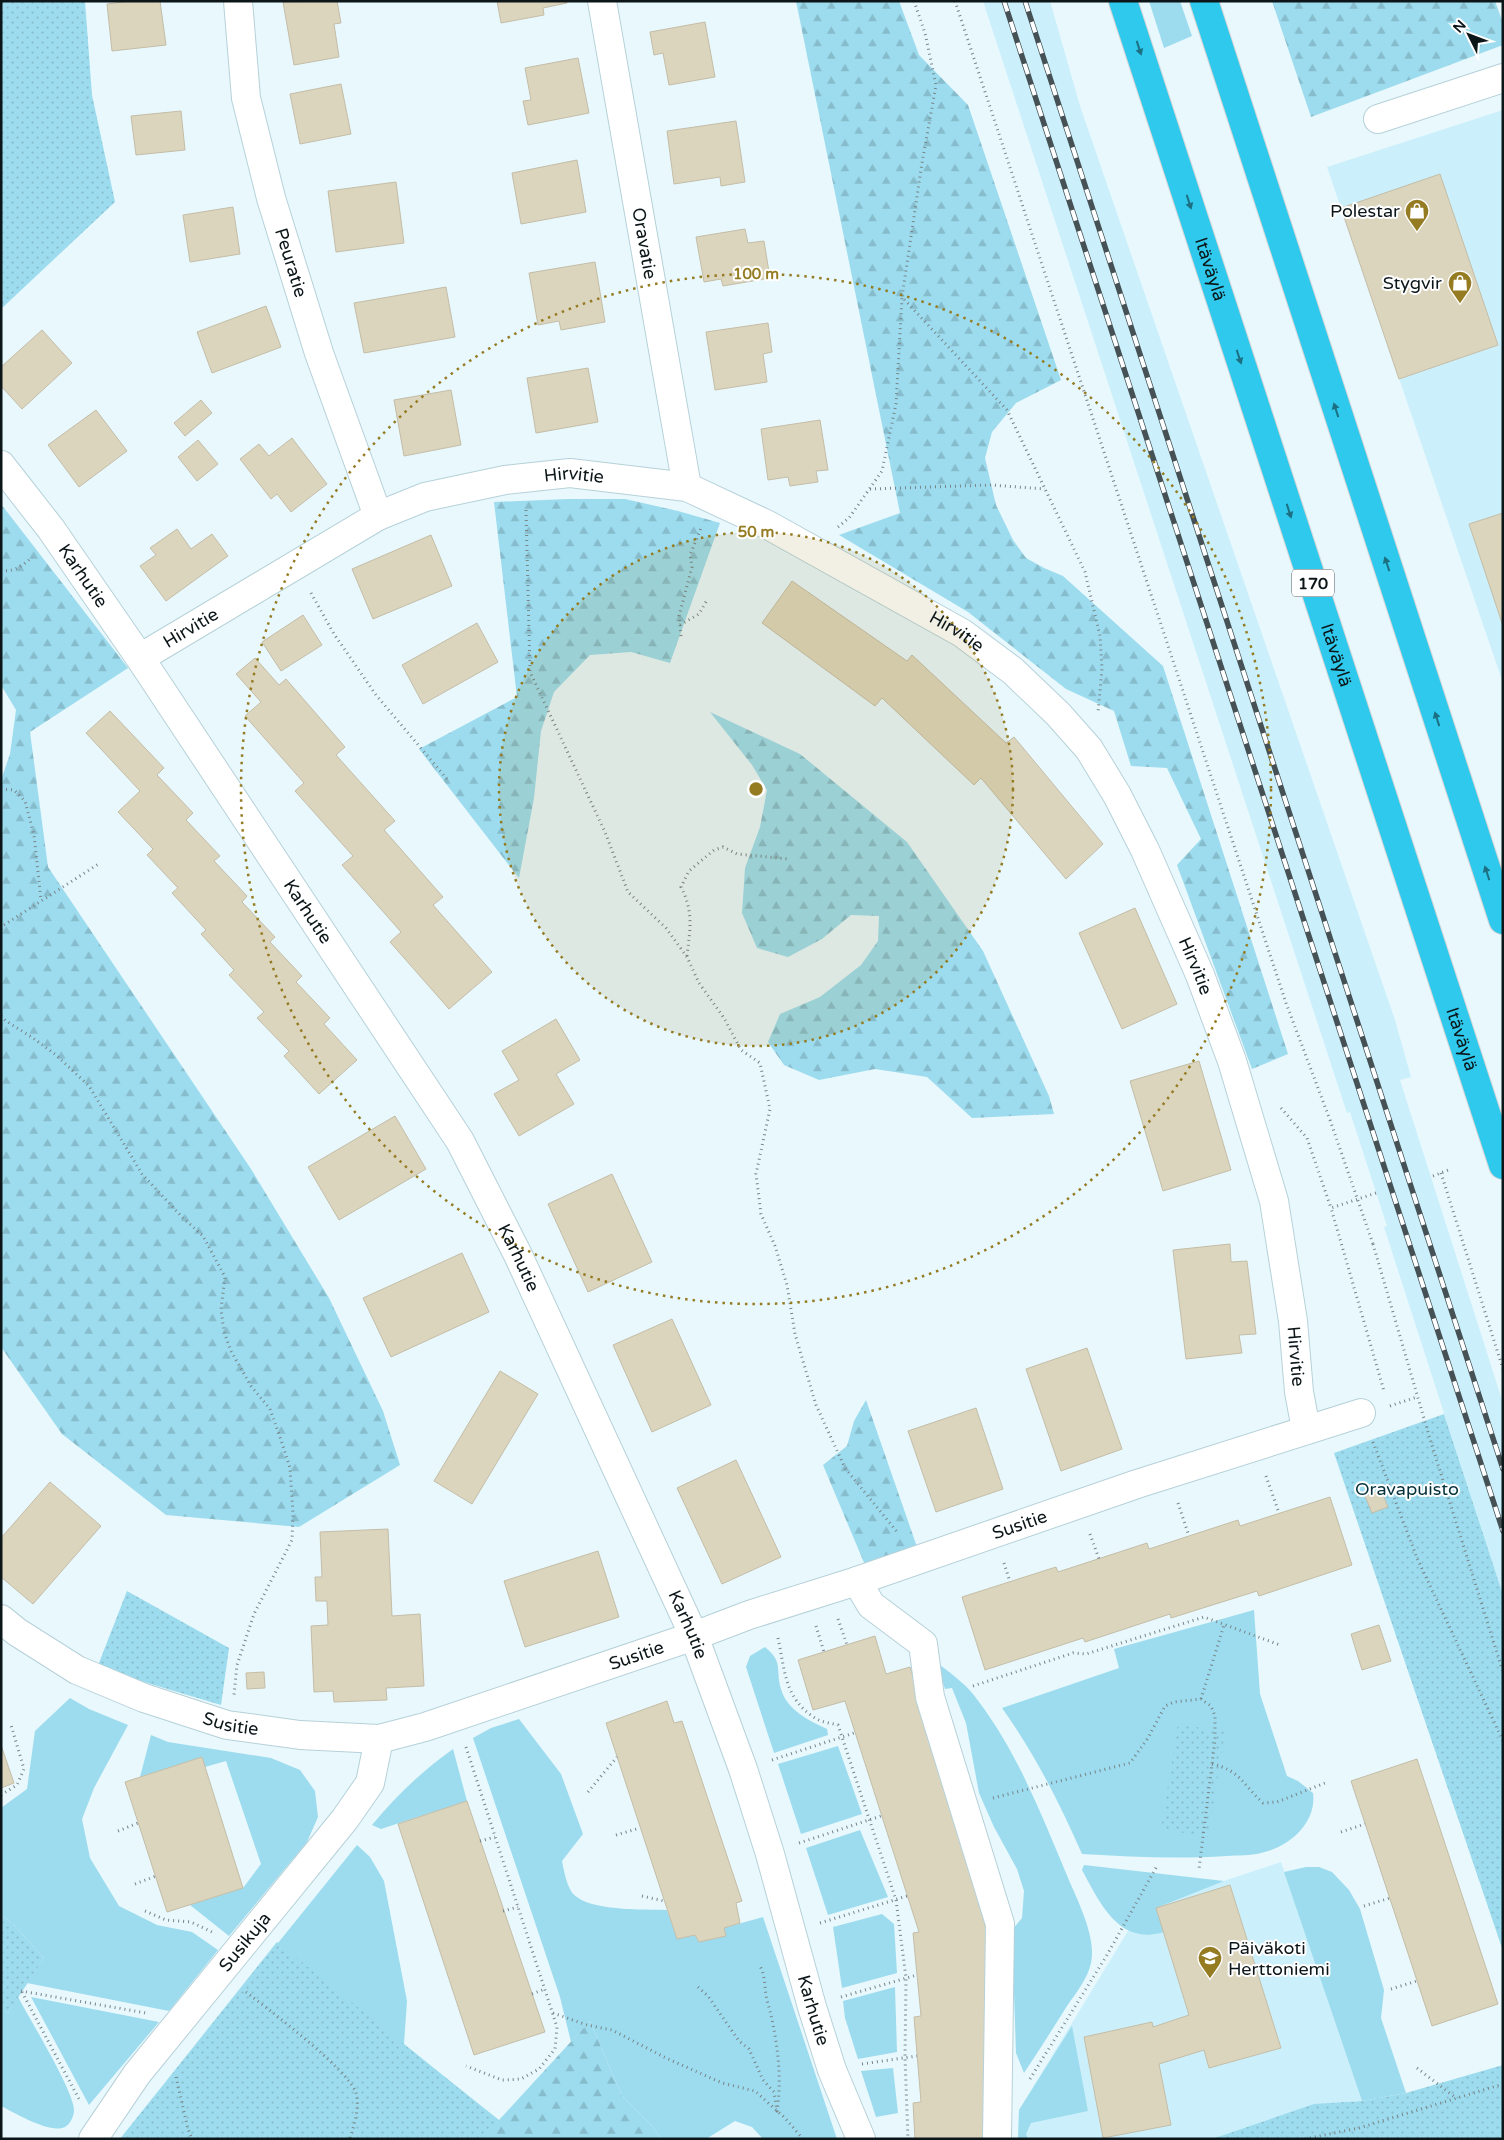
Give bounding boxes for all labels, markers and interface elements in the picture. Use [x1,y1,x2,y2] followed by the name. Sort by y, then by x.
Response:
[1444,10,1494,60] north arrow
[1450,17,1470,37] text: N
[1135,40,1143,55] one-way arrow
[1185,195,1193,210] one-way arrow
[1404,198,1430,232] shop icon: Polestar
[1330,200,1400,222] place label: Polestar
[627,206,661,281] street label: Oravatie
[270,225,312,300] street label: Peuratie
[1190,235,1231,304] street label: Itäväylä
[733,265,779,283] text: 100 m
[1447,270,1473,304] shop icon: Stygvir
[1383,272,1442,294] place label: Stygvir
[1236,349,1243,364] one-way arrow
[1332,402,1340,417] one-way arrow
[543,462,605,488] street label: Hirvitie
[1286,504,1294,519] one-way arrow
[738,523,774,541] text: 50 m
[54,540,113,612] street label: Karhutie
[1382,557,1390,572] one-way arrow
[1292,570,1334,596] road number: 170
[159,603,222,653] street label: Hirvitie
[926,606,989,657] street label: Hirvitie
[1316,620,1357,690] street label: Itäväylä
[1432,711,1440,726] one-way arrow
[747,780,765,798] centre of rings
[1483,866,1491,881] one-way arrow
[279,875,337,948] street label: Karhutie
[1174,934,1217,998] street label: Hirvitie
[1441,1005,1483,1074] street label: Itäväylä
[493,1220,544,1295] street label: Karhutie
[1282,1325,1309,1387] street label: Hirvitie
[1355,1478,1459,1500] park label: Oravapuisto
[989,1505,1050,1544] street label: Susitie
[663,1587,712,1662] street label: Karhutie
[606,1636,667,1675] street label: Susitie
[200,1707,260,1740] street label: Susitie
[214,1908,276,1976] street label: Susikuja
[1228,1937,1330,1980] place label: Päiväkoti Herttoniemi
[1197,1945,1223,1979] school or university icon: Päiväkoti Herttoniemi
[793,1972,835,2048] street label: Karhutie

